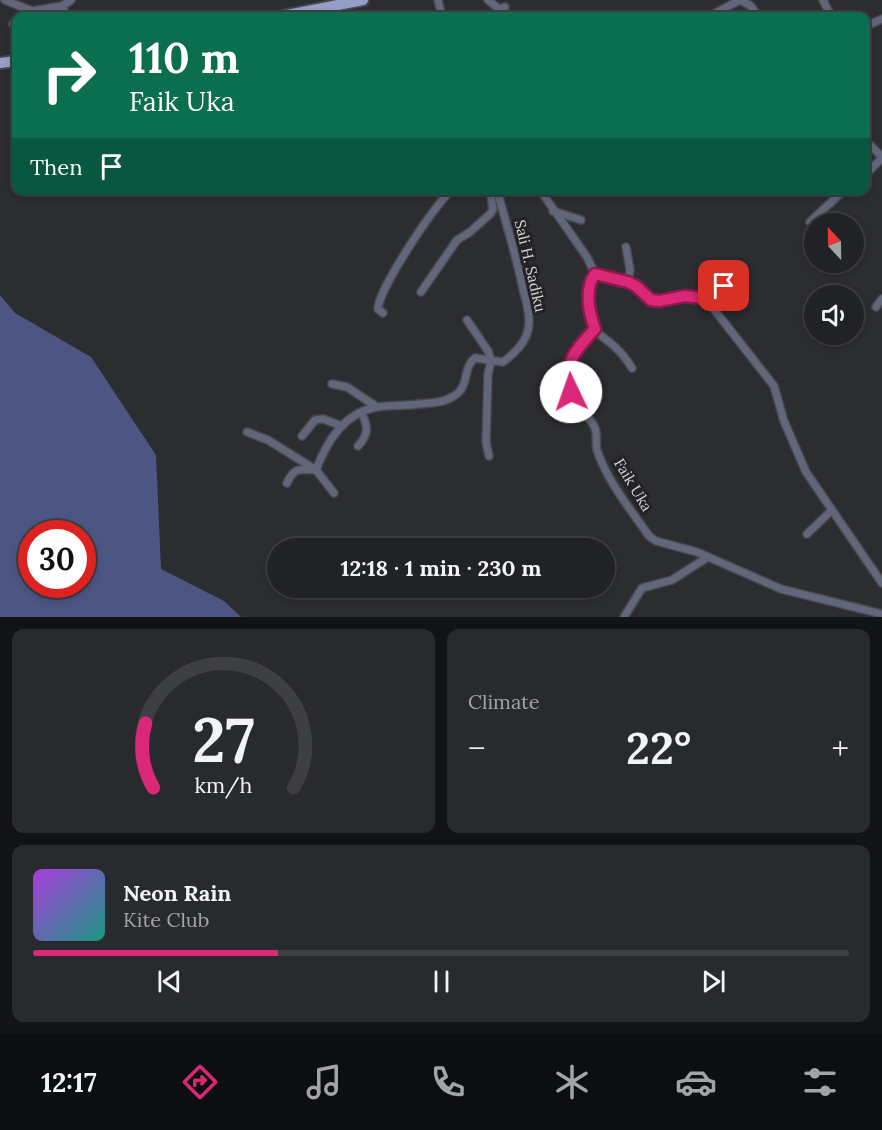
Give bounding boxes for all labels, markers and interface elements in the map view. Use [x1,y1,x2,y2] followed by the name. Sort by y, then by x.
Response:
[129,31,240,85] text: 110 m
[30,36,108,114] icon: right
[129,84,235,118] text: Faik Uka
[95,150,128,183] icon: arrive
[30,153,83,181] text: Then
[804,213,864,273] north arrow
[804,213,864,345] map controls
[511,218,550,314] street label: Sali H. Sadiku
[698,260,749,311] pin
[707,269,740,302] icon: arrive
[804,285,864,345] button: sound
[539,360,603,424] position arrow
[610,455,657,515] street label: Faik Uka
[18,520,96,598] speed limit sign: 30
[340,554,542,582] text: 12:18 · 1 min · 230 m
[468,689,540,714] text: Climate
[192,699,255,779] text: 27
[626,719,691,776] text: 22°
[468,727,486,769] text: −
[831,727,849,769] text: +
[195,771,253,799] text: km/h
[123,879,231,907] text: Neon Rain
[123,907,209,932] text: Kite Club
[153,965,186,998] icon: previous
[425,965,458,998] icon: pause
[697,965,730,998] icon: next
[179,1061,221,1103] icon: directions
[303,1061,345,1103] icon: music
[427,1061,469,1103] icon: phone
[551,1061,593,1103] icon: climate
[675,1061,717,1103] icon: car
[799,1061,841,1103] icon: filters
[41,1065,97,1099] text: 12:17

